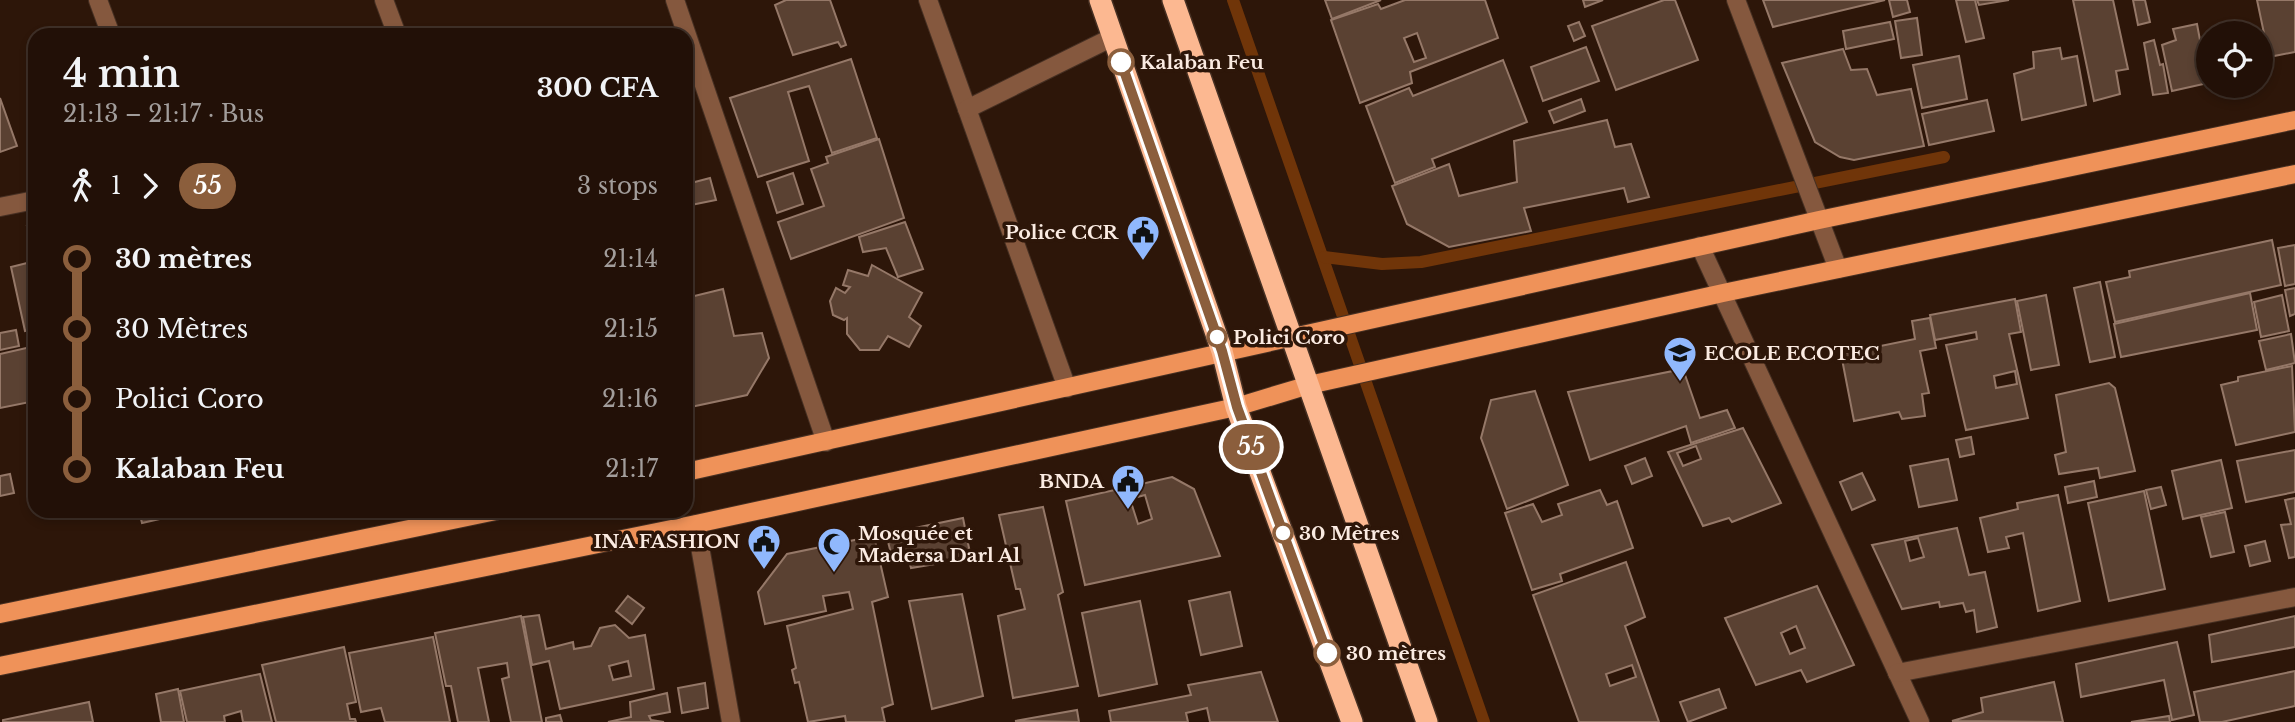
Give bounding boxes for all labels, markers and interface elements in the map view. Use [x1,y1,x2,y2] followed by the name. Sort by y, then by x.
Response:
[2196,21,2273,98] map controls
[2196,21,2273,98] button: locate
[1108,49,1134,75] marker: Kalaban Feu
[63,50,180,97] text: 4 min
[1140,51,1264,74] place label: Kalaban Feu
[537,72,658,104] text: 300 CFA
[63,100,264,128] text: 21:13 – 21:17 · Bus
[63,167,101,205] icon: walk
[131,167,169,205] icon: forward
[193,171,222,200] text: 55
[111,172,121,200] text: 1
[577,172,658,200] text: 3 stops
[1124,213,1162,262] public building icon: Police CCR
[1005,221,1120,244] place label: Police CCR
[115,243,252,275] text: 30 mètres
[603,245,658,273] text: 21:14
[115,313,248,345] text: 30 Mètres
[604,315,658,343] text: 21:15
[1233,326,1345,349] place label: Polici Coro
[1207,327,1227,347] marker: Polici Coro
[1661,334,1699,383] school or university icon: ECOLE ECOTEC
[1704,342,1880,365] place label: ECOLE ECOTEC
[115,383,264,415] text: Polici Coro
[602,385,658,413] text: 21:16
[1220,424,1282,470] line badge: 55
[1237,432,1265,461] text: 55
[115,453,284,485] text: Kalaban Feu
[605,455,658,483] text: 21:17
[1109,462,1147,511] public building icon: BNDA
[1039,470,1105,493] place label: BNDA
[745,522,783,571] public building icon: INA FASHION
[858,522,1020,567] place label: Mosquée et Madersa Darl Al
[1299,522,1400,545] place label: 30 Mètres
[1273,523,1293,543] marker: 30 Mètres
[815,525,853,574] mosque icon: Mosquée et Madersa Darl Al
[593,530,740,553] place label: INA FASHION
[1314,640,1340,666] marker: 30 mètres
[1346,642,1446,665] place label: 30 mètres

